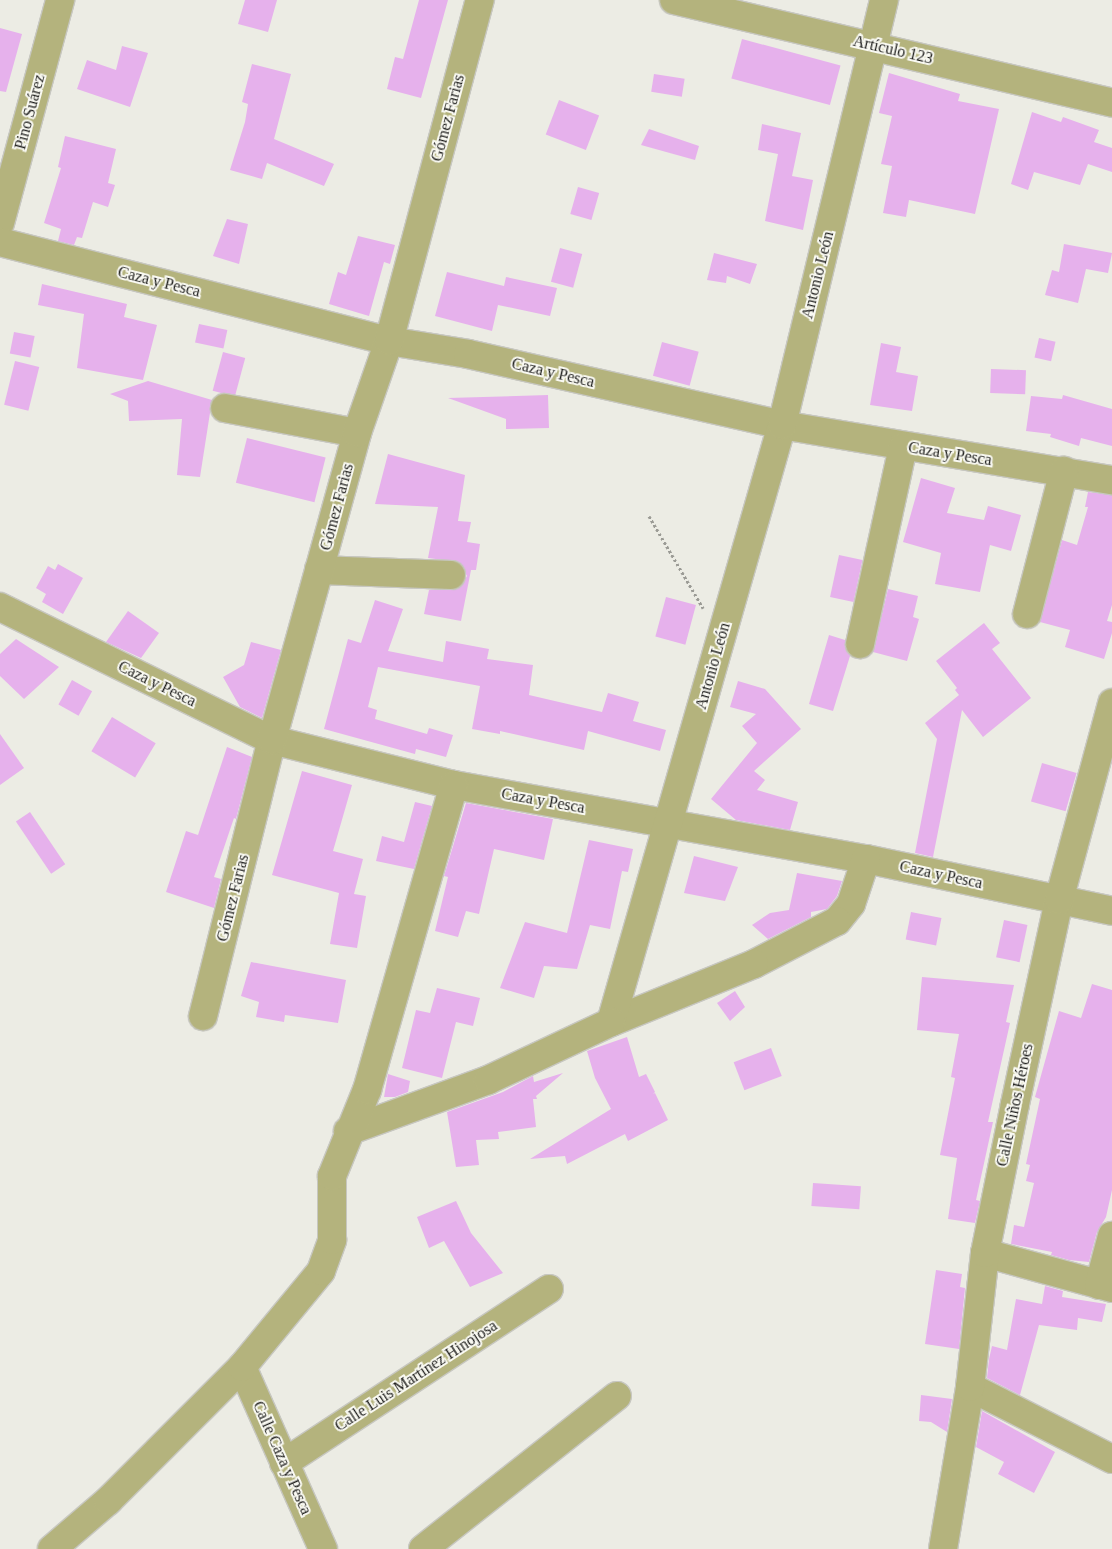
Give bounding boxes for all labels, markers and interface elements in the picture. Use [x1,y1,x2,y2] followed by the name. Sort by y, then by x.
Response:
[851,31,935,69] street label: Artículo 123
[11,72,49,152] street label: Pino Suárez
[427,72,469,164] street label: Gómez Farias
[798,229,838,321] street label: Antonio León
[116,262,202,302] street label: Caza y Pesca
[510,354,596,392] street label: Caza y Pesca
[907,438,993,470] street label: Caza y Pesca
[316,461,358,553] street label: Gómez Farias
[691,620,735,712] street label: Antonio León
[115,657,199,711] street label: Caza y Pesca
[500,784,586,818] street label: Caza y Pesca
[213,852,253,944] street label: Gómez Farias
[898,857,984,893] street label: Caza y Pesca
[993,1042,1037,1168] street label: Calle Niños Héroes
[331,1316,501,1436] street label: Calle Luis Martínez Hinojosa
[248,1398,316,1518] street label: Calle Caza y Pesca

